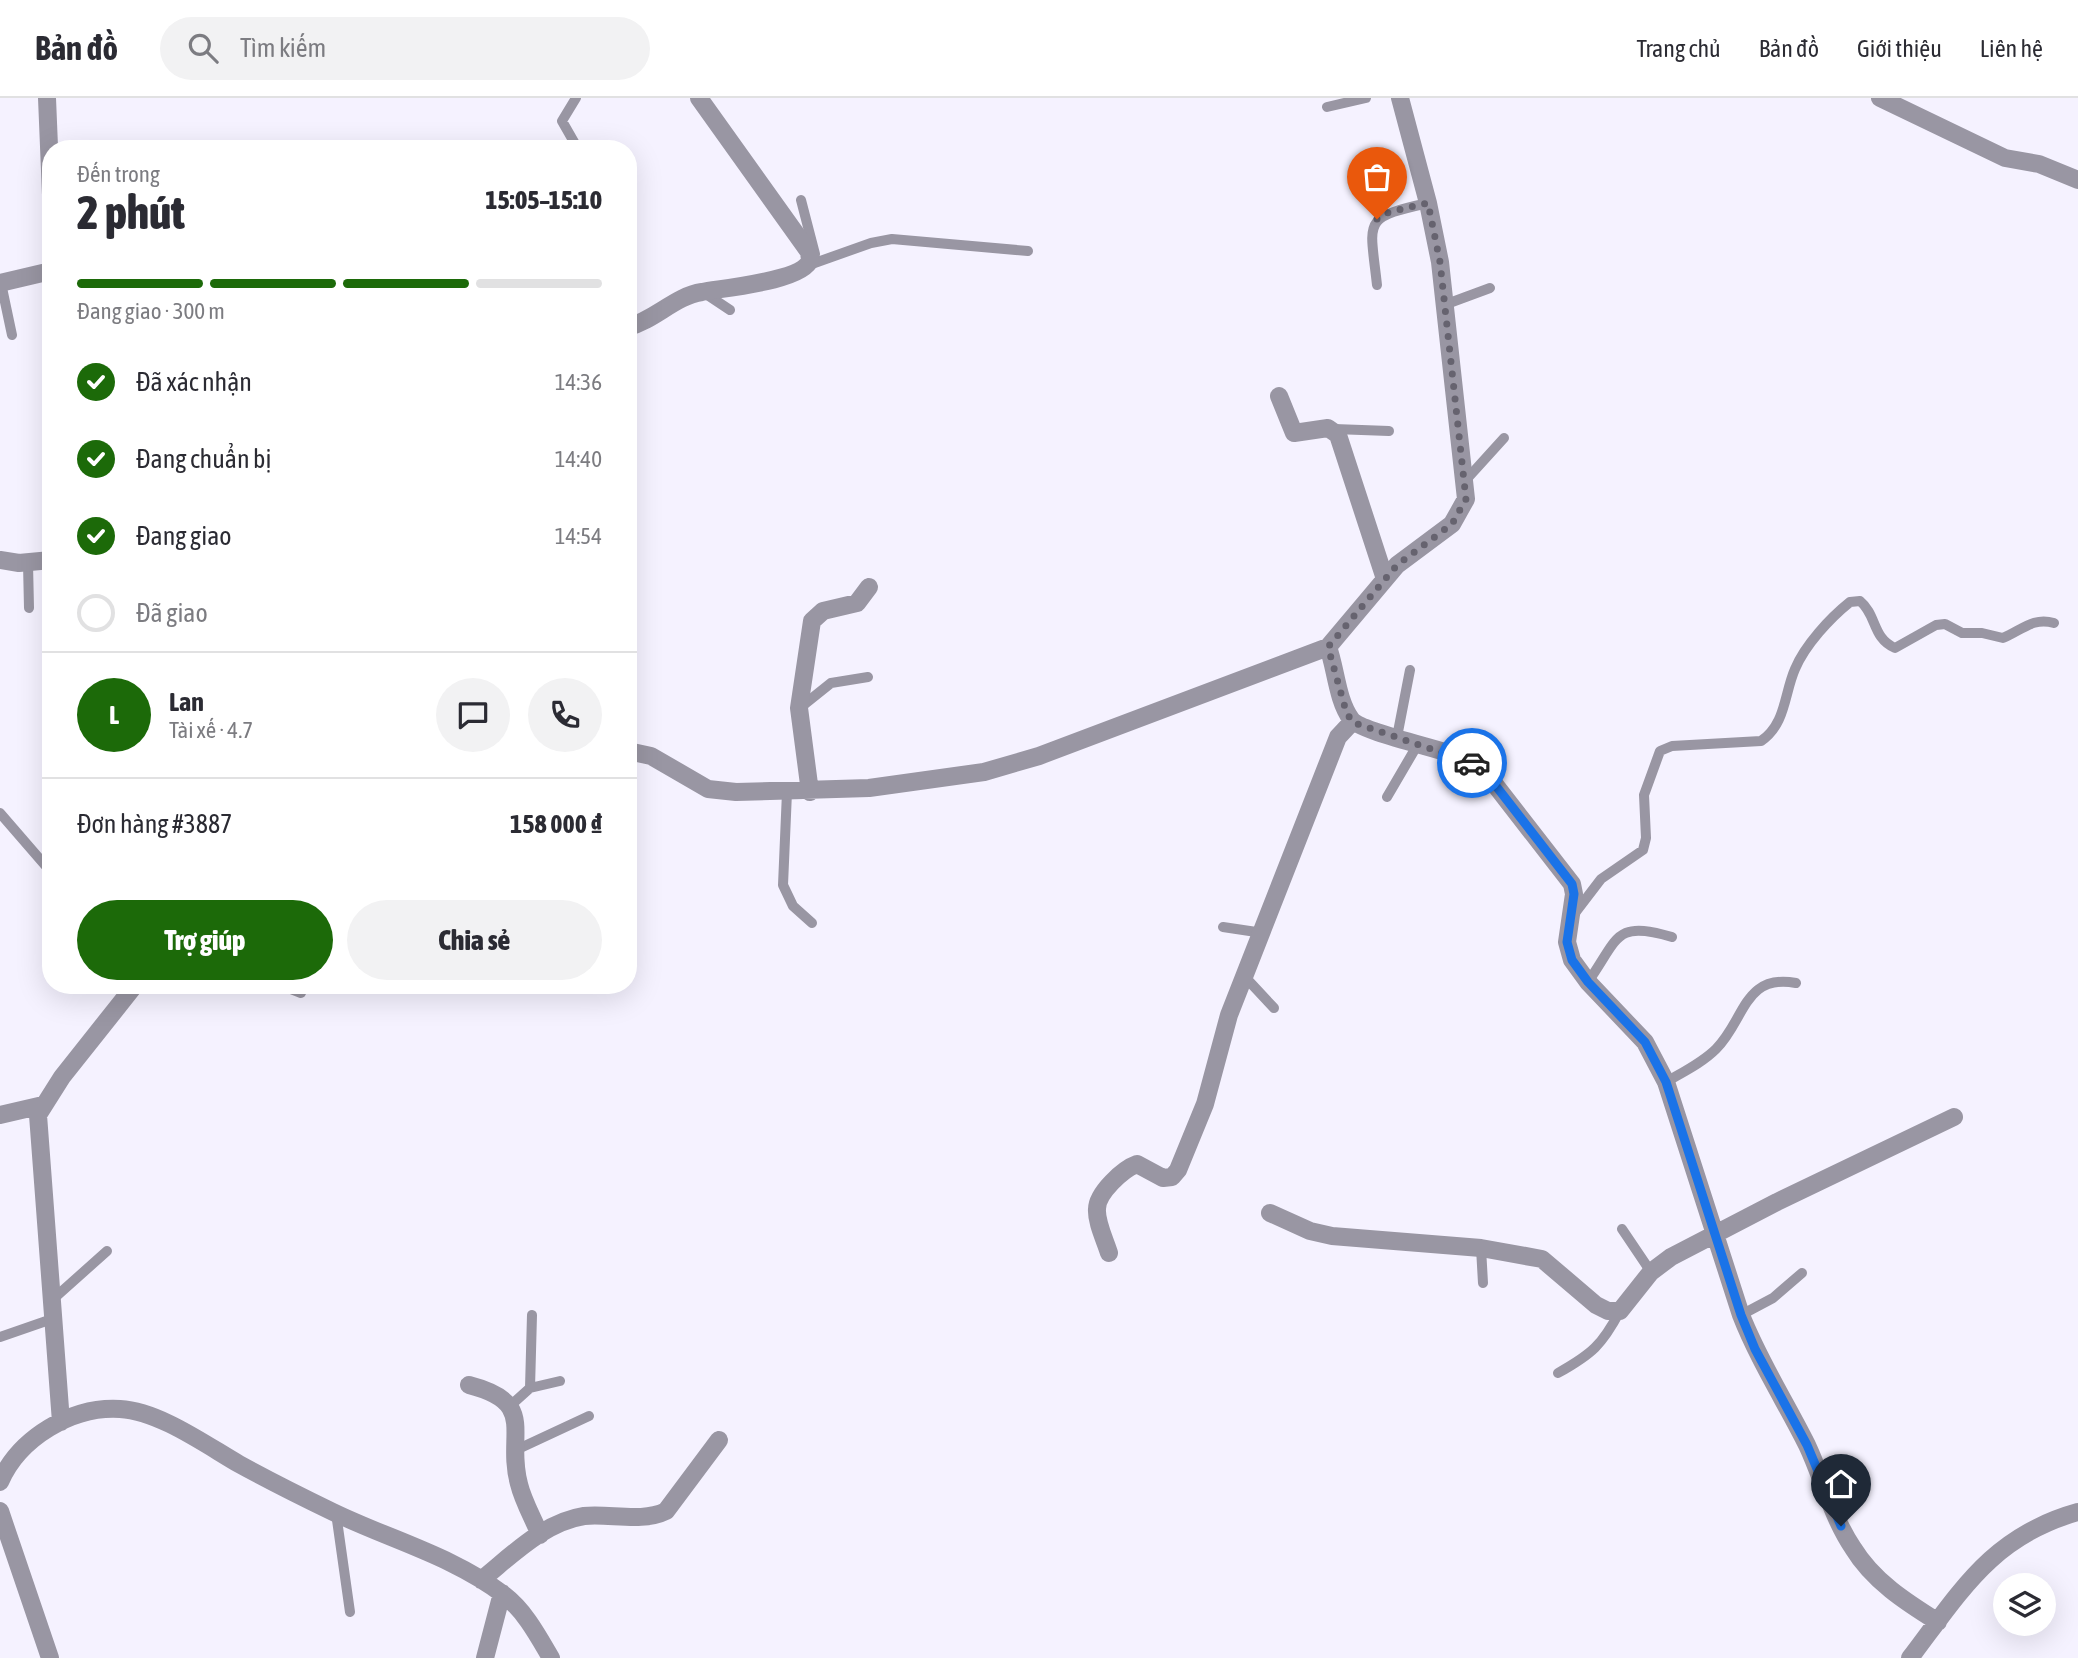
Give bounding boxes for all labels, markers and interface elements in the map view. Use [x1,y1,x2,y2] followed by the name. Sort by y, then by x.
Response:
[160,17,650,80] search box
[35,29,118,67] text: Bản đồ
[184,29,222,67] icon: search
[240,33,326,63] text: Tìm kiếm
[1636,35,1721,62] text: Trang chủ
[1759,35,1819,62] text: Bản đồ
[1857,35,1942,62] text: Giới thiệu
[1980,35,2043,62] text: Liên hệ
[1347,147,1407,219] pin
[1358,158,1396,196] icon: bag
[77,161,160,187] text: Đến trong
[485,185,602,215] text: 15:05–15:10
[77,186,185,239] text: 2 phút
[77,298,225,324] text: Đang giao · 300 m
[77,363,115,401] icon: check
[136,367,252,397] text: Đã xác nhận
[555,369,602,395] text: 14:36
[77,440,115,478] icon: check
[136,444,271,474] text: Đang chuẩn bị
[555,446,602,472] text: 14:40
[77,517,115,555] icon: check
[136,521,231,551] text: Đang giao
[555,523,602,549] text: 14:54
[136,598,208,628] text: Đã giao
[436,678,510,752] button: chat
[528,678,602,752] button: phone
[169,687,204,717] text: Lan
[109,700,119,730] text: L
[169,717,253,743] text: Tài xế · 4.7
[1437,728,1507,798] courier
[1453,744,1491,782] icon: car
[77,809,232,839] text: Đơn hàng #3887
[510,809,602,839] text: 158 000 ₫
[77,900,333,980] button: Trợ giúp
[347,900,602,980] button: Chia sẻ
[1811,1454,1871,1526] pin
[1822,1465,1860,1503] icon: home
[1993,1573,2056,1636] map controls
[1993,1573,2056,1636] button: layers

